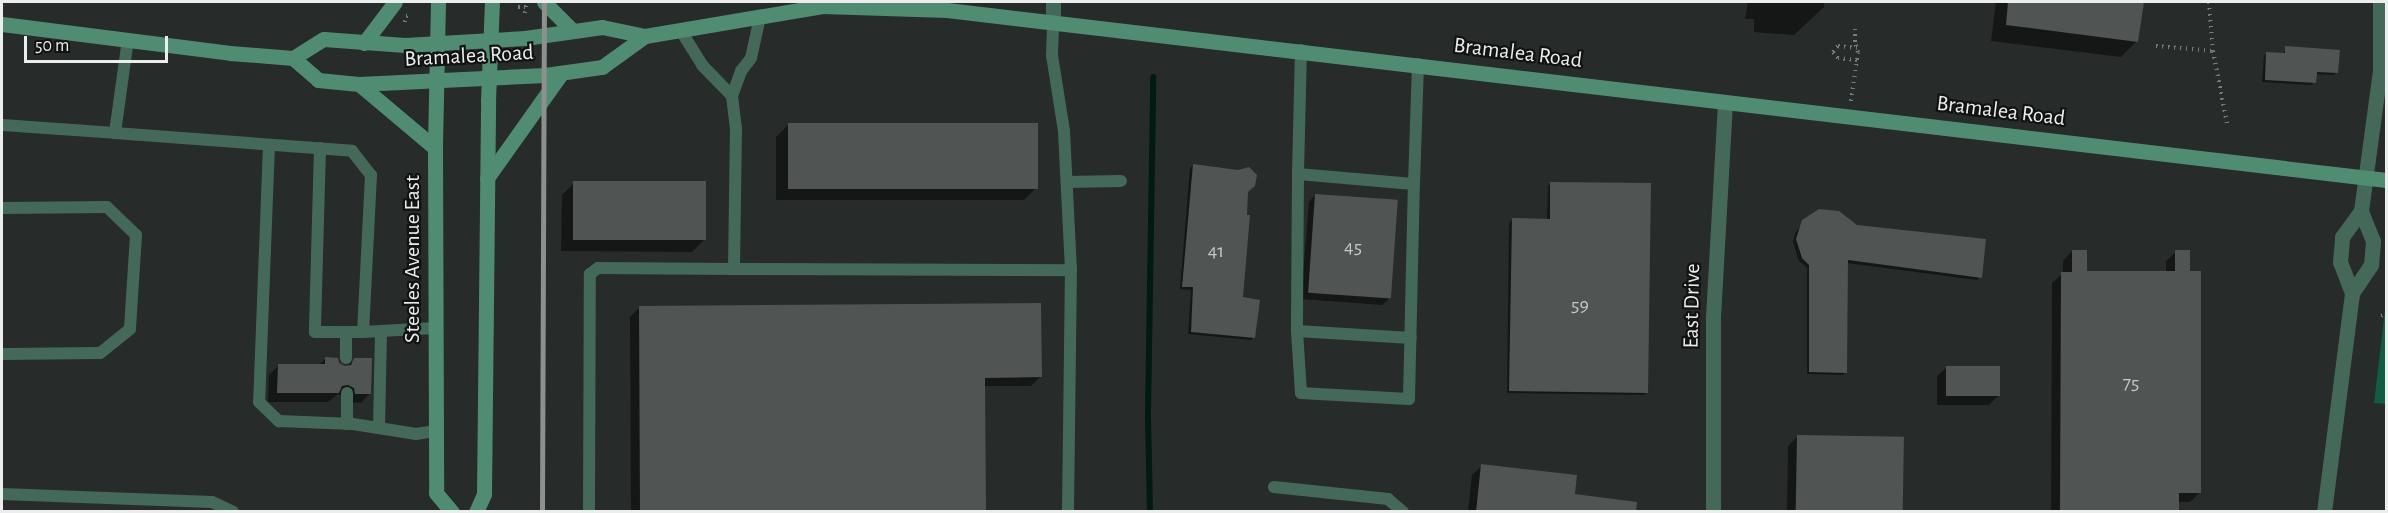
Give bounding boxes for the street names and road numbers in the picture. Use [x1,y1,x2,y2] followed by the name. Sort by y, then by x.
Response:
[1452,32,1584,74] street label: Bramalea Road
[404,39,534,73] street label: Bramalea Road
[1935,90,2067,132] street label: Bramalea Road
[400,175,426,343] street label: Steeles Avenue East
[1678,263,1706,349] street label: East Drive

